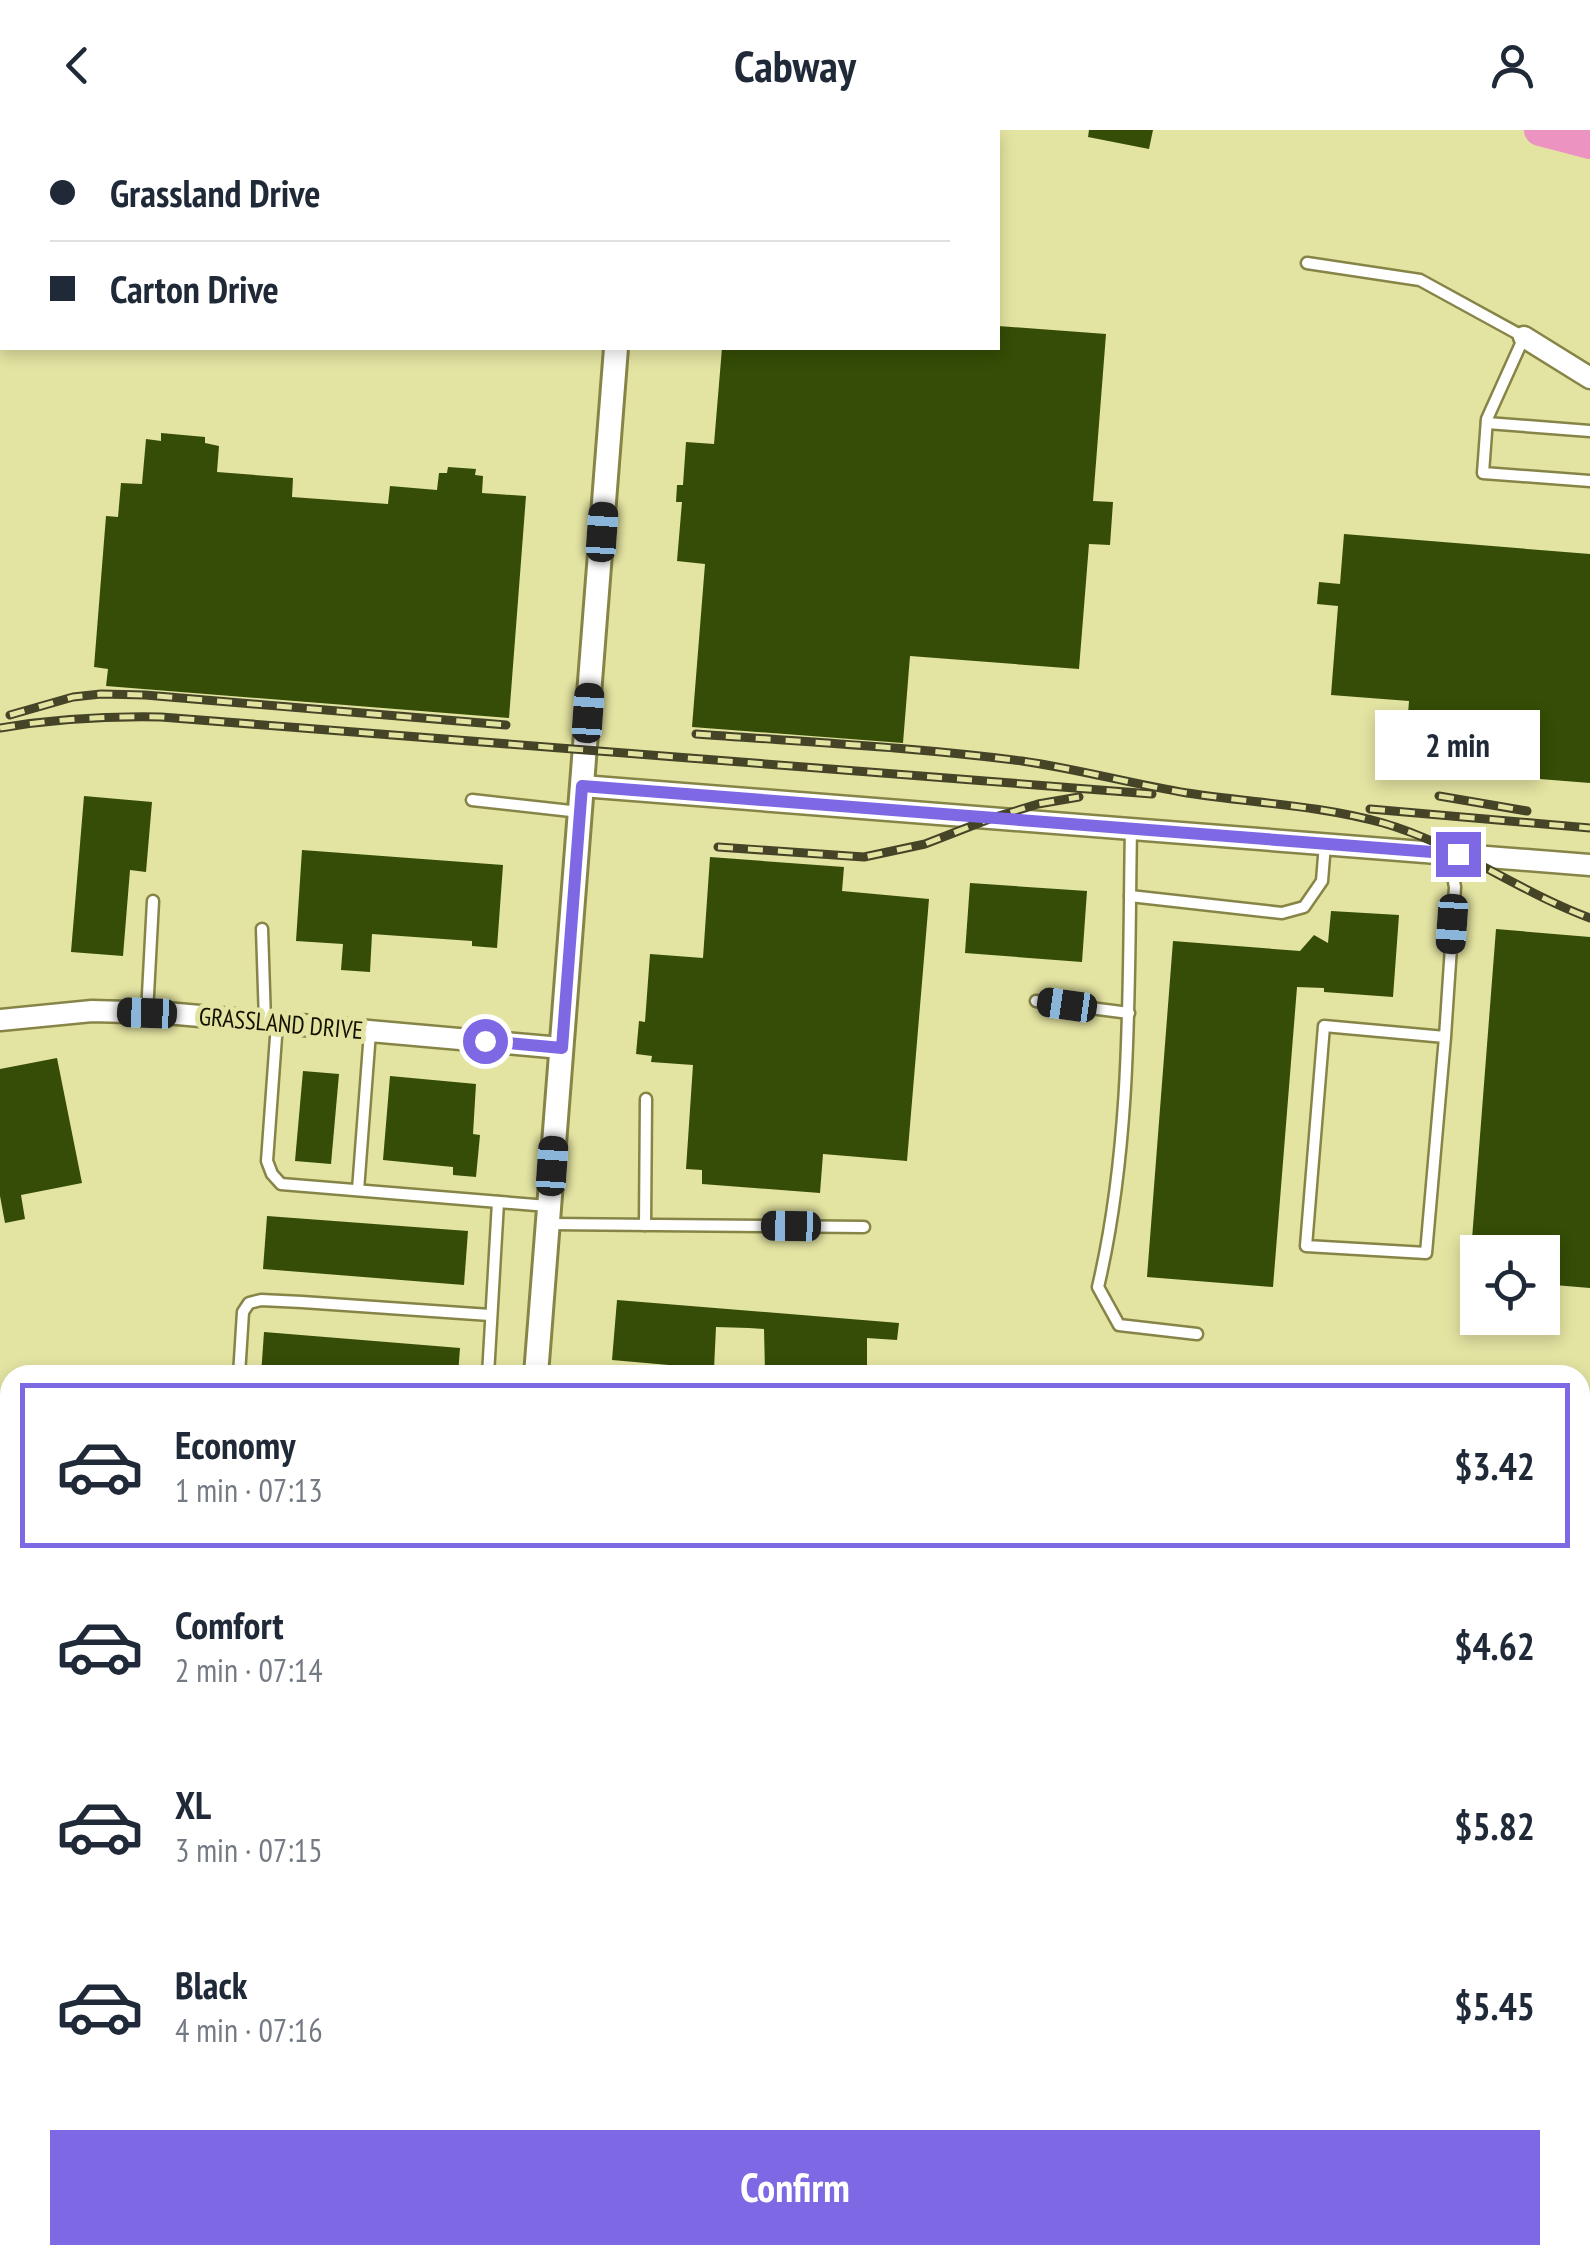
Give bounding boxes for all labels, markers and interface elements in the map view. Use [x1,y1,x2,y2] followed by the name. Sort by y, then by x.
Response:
[734,36,856,94] text: Cabway
[50,38,105,93] icon: back
[1485,38,1540,93] icon: person
[110,168,320,217] text: Grassland Drive
[110,264,279,313] text: Carton Drive
[585,501,619,563] car
[571,682,605,744] car
[1376,709,1540,779] callout: 2 min
[1425,724,1490,766] text: 2 min
[1436,832,1481,877] route end
[1435,893,1469,955] car
[1035,986,1099,1024] car
[116,997,178,1029] car
[198,1000,364,1046] street label: GRASSLAND DRIVE
[463,1019,508,1064] route start
[535,1135,569,1197] car
[761,1210,821,1242] car
[1460,1235,1560,1335] map controls
[1460,1235,1560,1335] button: locate
[175,1420,295,1469] text: Economy
[55,1421,145,1511] icon: car
[1454,1441,1535,1490] text: $3.42
[175,1469,323,1511] text: 1 min · 07:13
[175,1600,284,1649] text: Comfort
[55,1601,145,1691] icon: car
[1454,1621,1535,1670] text: $4.62
[175,1649,323,1691] text: 2 min · 07:14
[175,1780,211,1829] text: XL
[55,1781,145,1871] icon: car
[1454,1801,1535,1850] text: $5.82
[175,1829,323,1871] text: 3 min · 07:15
[175,1960,248,2009] text: Black
[55,1961,145,2051] icon: car
[1454,1981,1535,2030] text: $5.45
[175,2009,323,2051] text: 4 min · 07:16
[50,2130,1540,2245] button: Confirm

